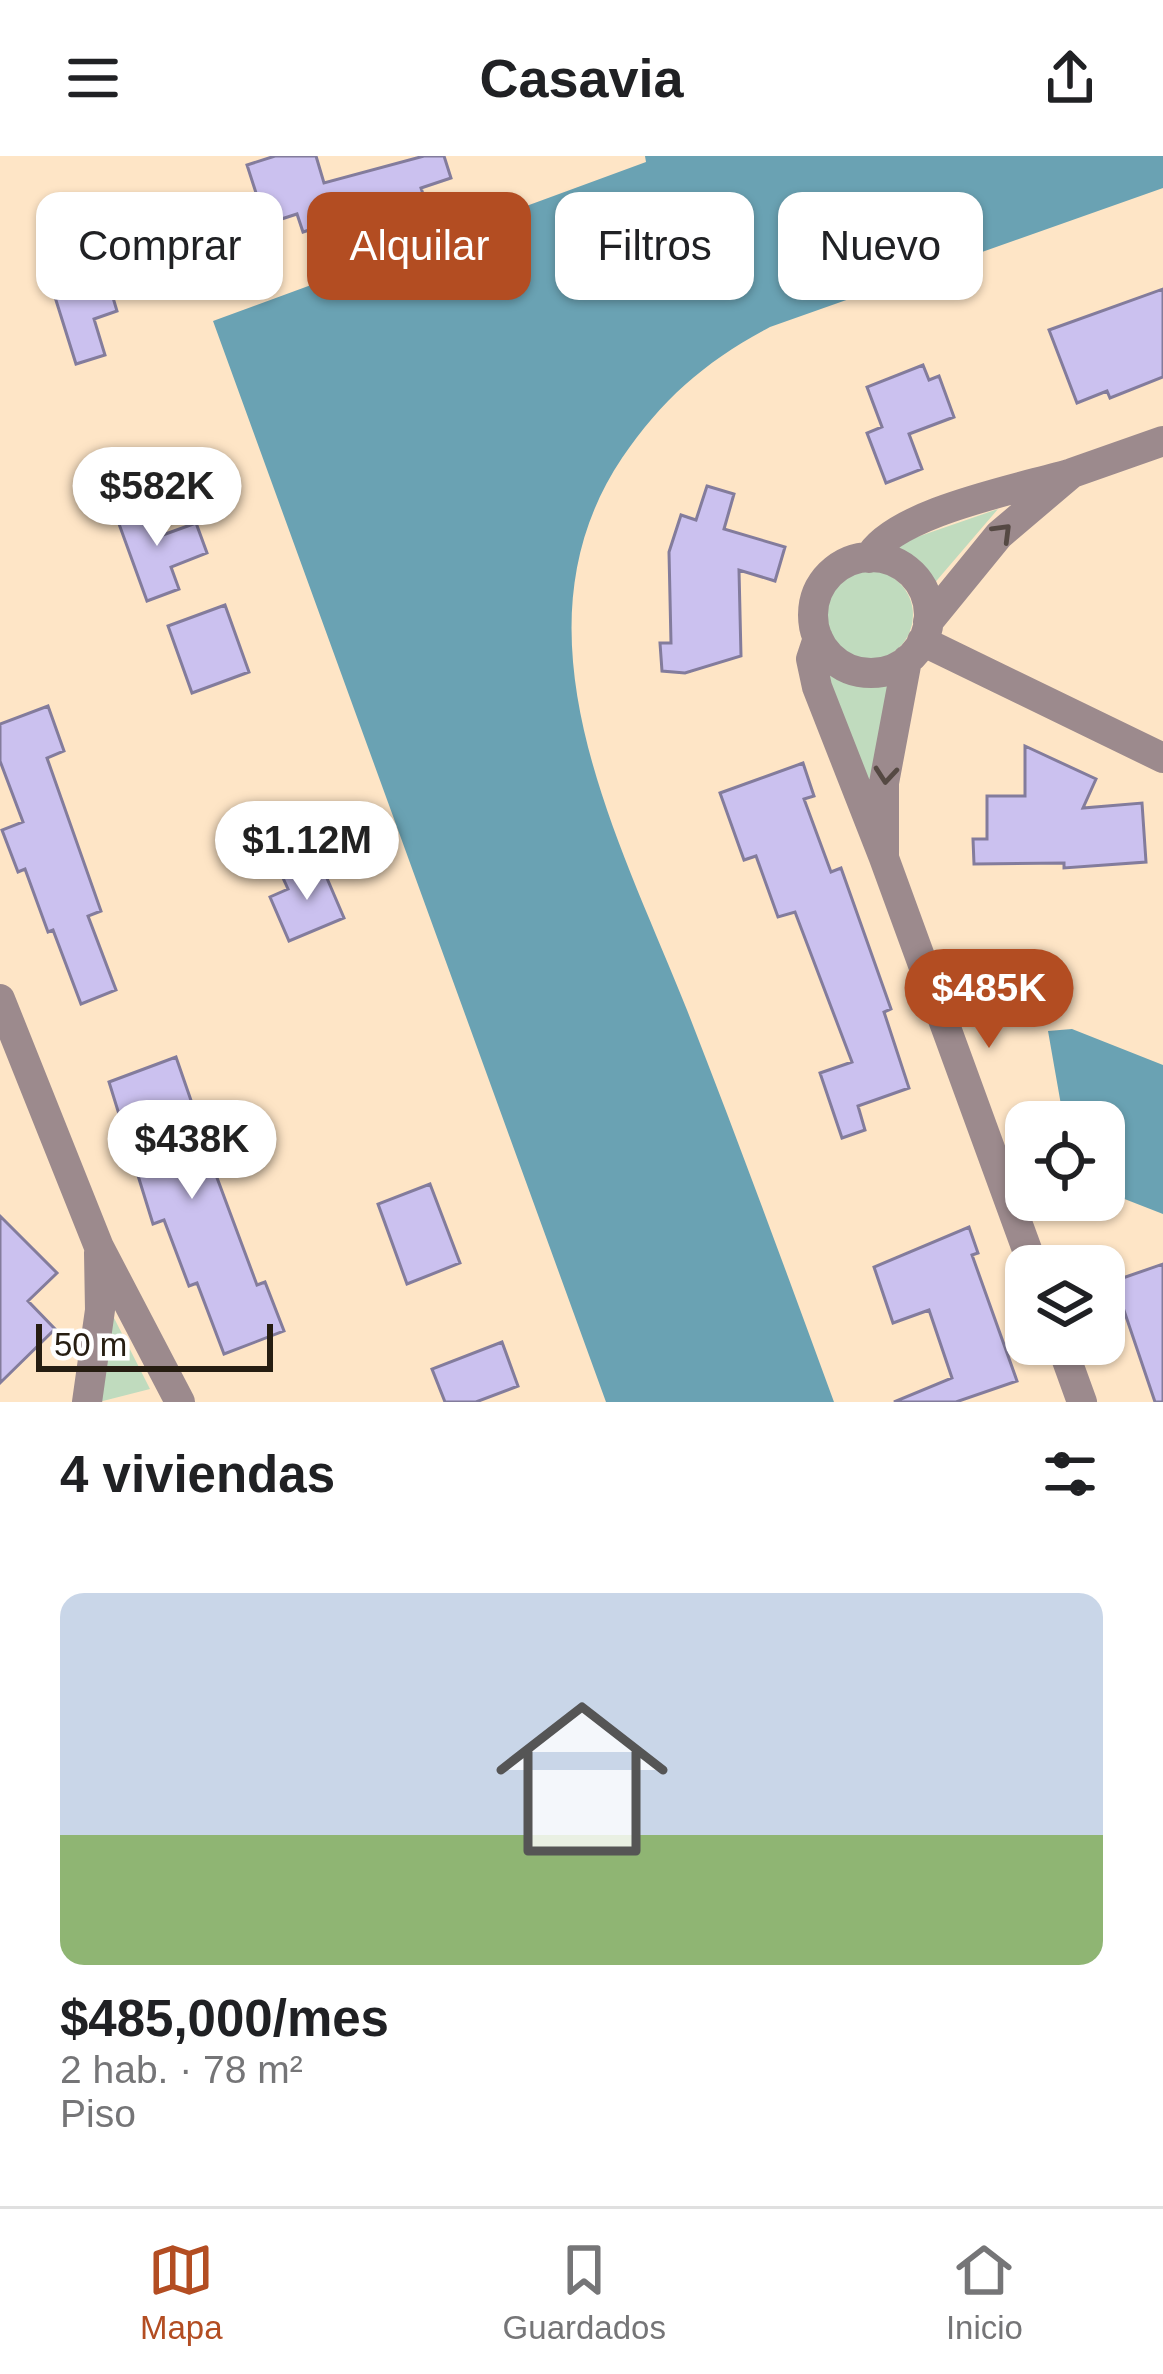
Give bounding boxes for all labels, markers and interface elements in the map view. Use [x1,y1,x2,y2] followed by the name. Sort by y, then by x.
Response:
[60,45,126,111] icon: menu
[1037,45,1103,111] icon: share
[479,48,684,108] text: Casavia
[36,192,283,300] chip: Comprar
[307,192,531,300] chip: Alquilar
[555,192,754,300] chip: Filtros
[778,192,983,300] chip: Nuevo
[73,447,241,549] pin: $582K
[100,464,214,507] text: $582K
[989,524,1011,546] one-way arrow
[874,766,899,785] one-way arrow
[209,801,405,903] pin: $1.12M
[242,818,372,861] text: $1.12M
[905,949,1073,1051] pin: $485K
[932,966,1046,1009] text: $485K
[108,1100,276,1202] pin: $438K
[1005,1101,1125,1365] map controls
[1005,1101,1125,1221] button: locate
[135,1117,249,1160] text: $438K
[1005,1245,1125,1365] button: layers
[36,1318,273,1371] scale bar
[54,1326,127,1363] text: 50 m
[1037,1441,1103,1507] icon: filters
[60,1446,335,1503] text: 4 viviendas
[474,1671,690,1887] icon: home
[60,1990,389,2047] text: $485,000/mes
[60,2048,303,2091] text: 2 hab. · 78 m²
[60,2092,136,2135] text: Piso
[140,2237,223,2347] tab: Mapa
[503,2237,666,2347] tab: Guardados
[946,2237,1023,2347] tab: Inicio

